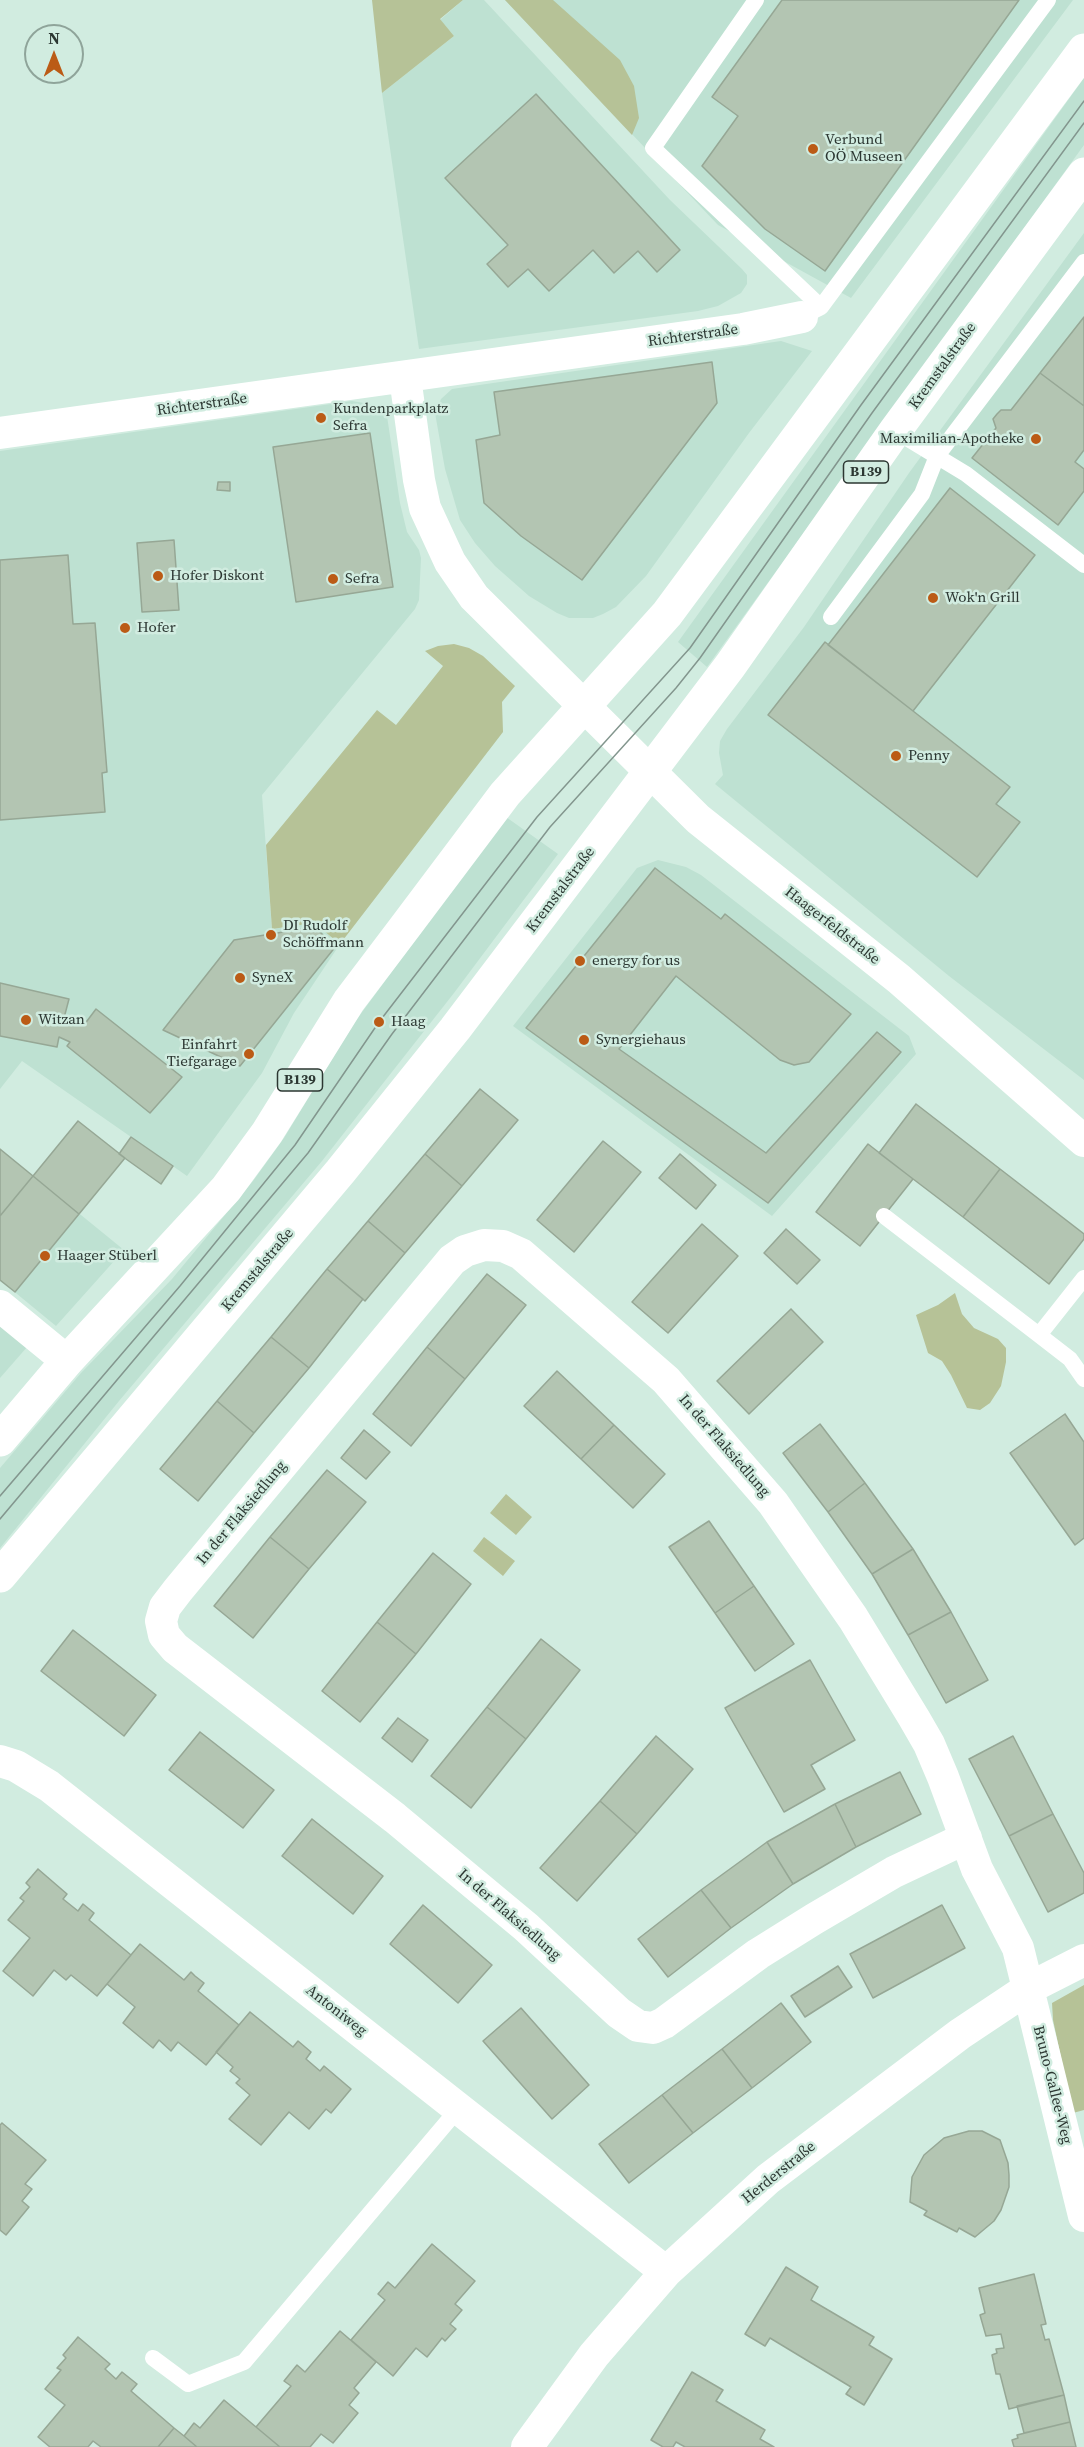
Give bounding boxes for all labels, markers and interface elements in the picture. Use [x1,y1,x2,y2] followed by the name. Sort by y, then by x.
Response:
[24,24,84,84] north arrow
[48,27,60,49] text: N
[825,131,903,166] place label: Verbund OÖ Museen
[806,142,820,156] marker: Verbund OÖ Museen
[906,319,980,413] street label: Kremstalstraße
[647,321,739,351] street label: Richterstraße
[156,390,248,420] street label: Richterstraße
[333,400,448,435] place label: Kundenparkplatz Sefra
[314,411,328,425] marker: Kundenparkplatz Sefra
[880,430,1024,448] place label: Maximilian-Apotheke
[1029,432,1043,446] marker: Maximilian-Apotheke
[844,461,888,483] road number: B139
[170,567,264,585] place label: Hofer Diskont
[151,569,165,583] marker: Hofer Diskont
[345,570,379,588] place label: Sefra
[326,572,340,586] marker: Sefra
[945,589,1020,607] place label: Wok'n Grill
[926,591,940,605] marker: Wok'n Grill
[137,619,176,637] place label: Hofer
[118,621,132,635] marker: Hofer
[908,747,950,765] place label: Penny
[889,749,903,763] marker: Penny
[523,844,599,936] street label: Kremstalstraße
[781,883,883,969] street label: Haagerfeldstraße
[283,917,364,952] place label: DI Rudolf Schöffmann
[264,928,278,942] marker: DI Rudolf Schöffmann
[592,952,680,970] place label: energy for us
[573,954,587,968] marker: energy for us
[252,969,293,987] place label: SyneX
[233,971,247,985] marker: SyneX
[38,1011,85,1029] place label: Witzan
[19,1013,33,1027] marker: Witzan
[391,1013,425,1031] place label: Haag
[372,1015,386,1029] marker: Haag
[596,1031,686,1049] place label: Synergiehaus
[577,1033,591,1047] marker: Synergiehaus
[167,1036,237,1071] place label: Einfahrt Tiefgarage
[242,1047,256,1061] marker: Einfahrt Tiefgarage
[278,1069,322,1091] road number: B139
[218,1225,298,1315] street label: Kremstalstraße
[57,1247,157,1265] place label: Haager Stüberl
[38,1249,52,1263] marker: Haager Stüberl
[675,1391,773,1501] street label: In der Flaksiedlung
[193,1457,291,1569] street label: In der Flaksiedlung
[454,1866,564,1964] street label: In der Flaksiedlung
[302,1982,370,2040] street label: Antoniweg
[1029,2024,1075,2146] street label: Bruno-Gallee-Weg
[739,2138,819,2208] street label: Herderstraße

